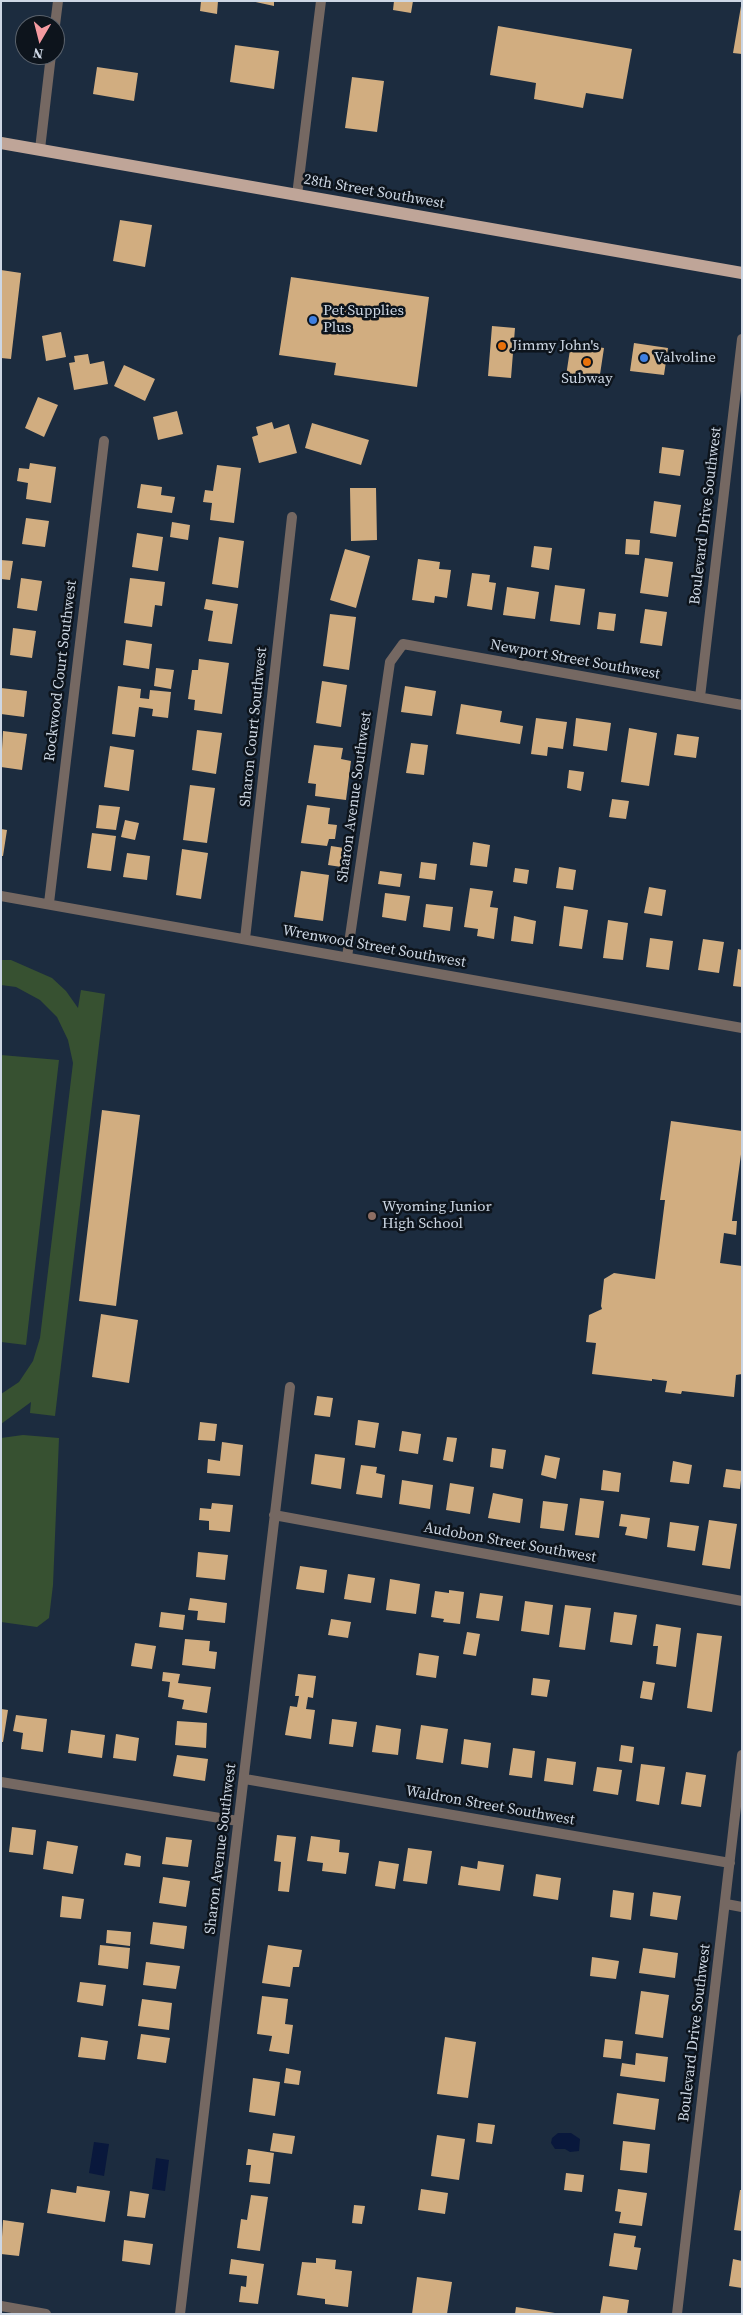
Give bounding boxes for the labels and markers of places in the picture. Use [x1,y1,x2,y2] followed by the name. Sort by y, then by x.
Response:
[323,302,404,337] place label: Pet Supplies Plus
[307,314,319,326] marker: Pet Supplies Plus
[512,337,599,355] place label: Jimmy John's
[496,340,508,352] marker: Jimmy John's
[654,349,716,367] place label: Valvoline
[638,352,650,364] marker: Valvoline
[581,356,593,368] marker: Subway
[561,370,613,388] place label: Subway
[382,1198,492,1233] place label: Wyoming Junior High School
[366,1210,378,1222] marker: Wyoming Junior High School

